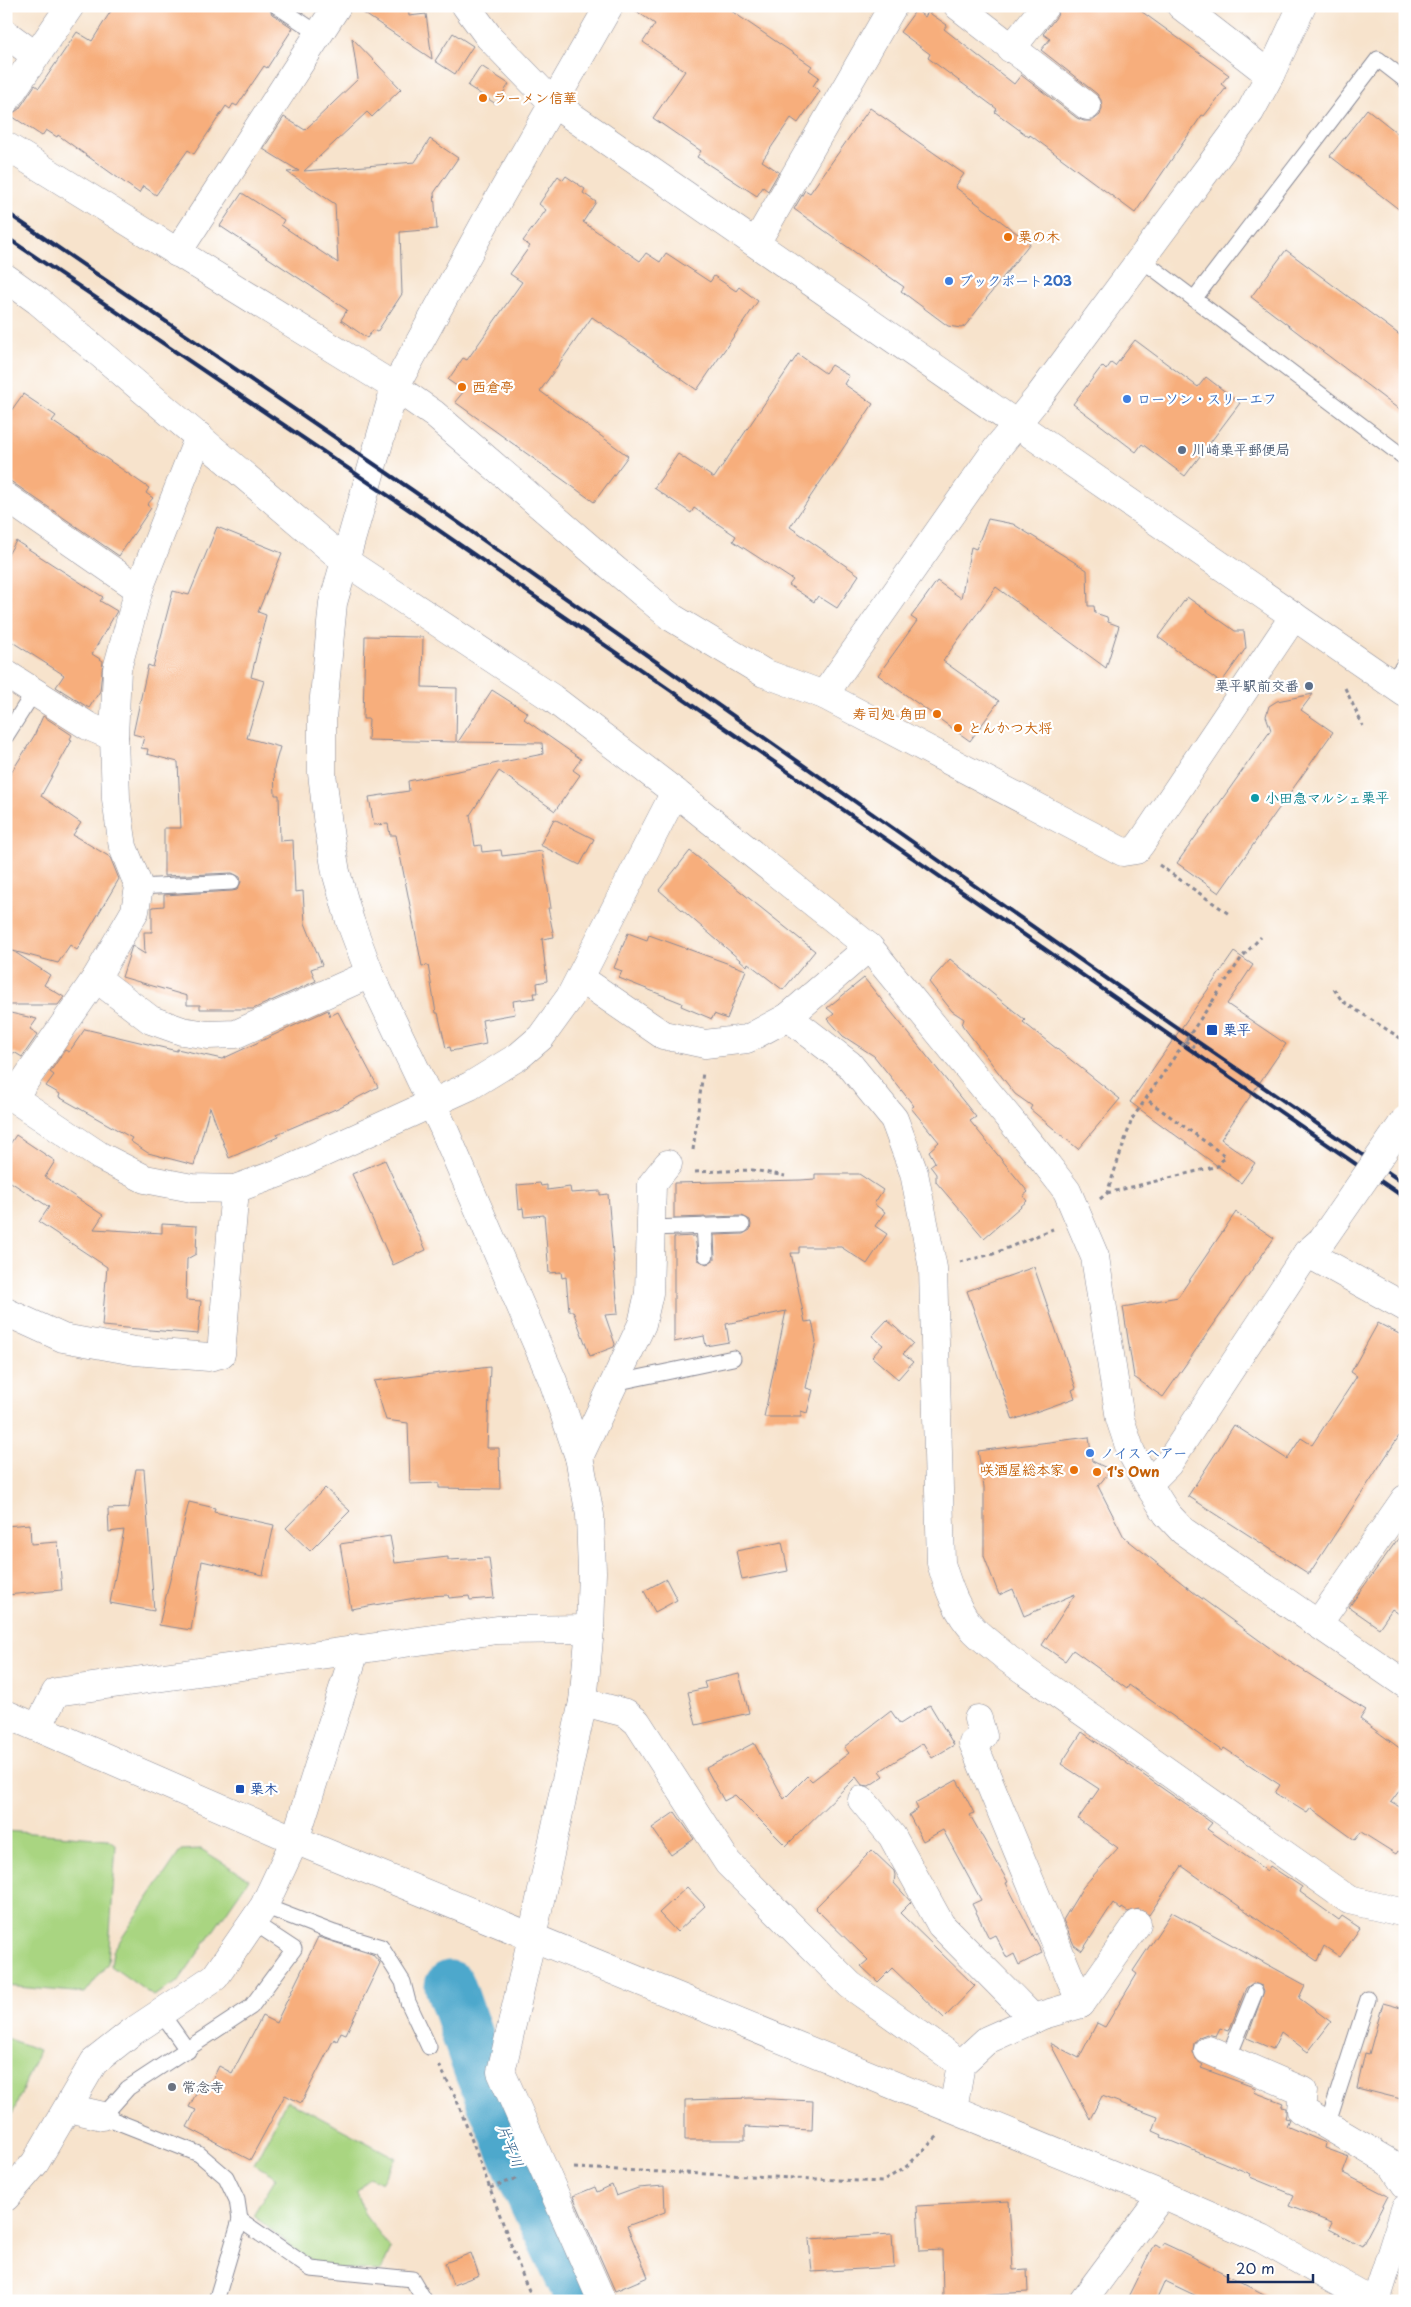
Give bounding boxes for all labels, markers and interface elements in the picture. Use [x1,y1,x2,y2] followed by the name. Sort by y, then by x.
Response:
[493,87,577,108] place label: ラーメン信華
[477,92,489,104] marker: ラーメン信華
[1018,226,1060,247] place label: 栗の木
[1002,231,1014,243] marker: 栗の木
[959,270,1072,291] place label: ブックポート203
[943,275,955,287] marker: ブックポート203
[472,376,514,397] place label: 西倉亭
[456,381,468,393] marker: 西倉亭
[1137,388,1277,409] place label: ローソン・スリーエフ
[1121,393,1133,405] marker: ローソン・スリーエフ
[1192,439,1290,460] place label: 川崎栗平郵便局
[1176,444,1188,456] marker: 川崎栗平郵便局
[1215,675,1299,696] place label: 栗平駅前交番
[1303,680,1315,692] marker: 栗平駅前交番
[853,703,927,724] place label: 寿司処 角田
[931,708,943,720] marker: 寿司処 角田
[968,717,1052,738] place label: とんかつ大将
[952,722,964,734] marker: とんかつ大将
[1265,787,1390,808] place label: 小田急マルシェ栗平
[1249,792,1261,804] marker: 小田急マルシェ栗平
[1223,1019,1251,1040] place label: 栗平
[1205,1023,1219,1037] marker: 栗平
[1100,1442,1187,1463] place label: ノイス ヘアー
[1084,1447,1096,1459] marker: ノイス ヘアー
[980,1459,1064,1480] place label: 咲酒屋総本家
[1107,1461,1160,1482] place label: 1's Own
[1068,1464,1080,1476] marker: 咲酒屋総本家
[1091,1466,1103,1478] marker: 1's Own
[250,1778,278,1799] place label: 栗木
[234,1783,246,1795] marker: 栗木
[182,2076,224,2097] place label: 常念寺
[166,2081,178,2093] marker: 常念寺
[492,2120,530,2171] water label: 片平川
[1228,2252,1314,2284] scale bar
[1236,2256,1275,2279] text: 20 m

